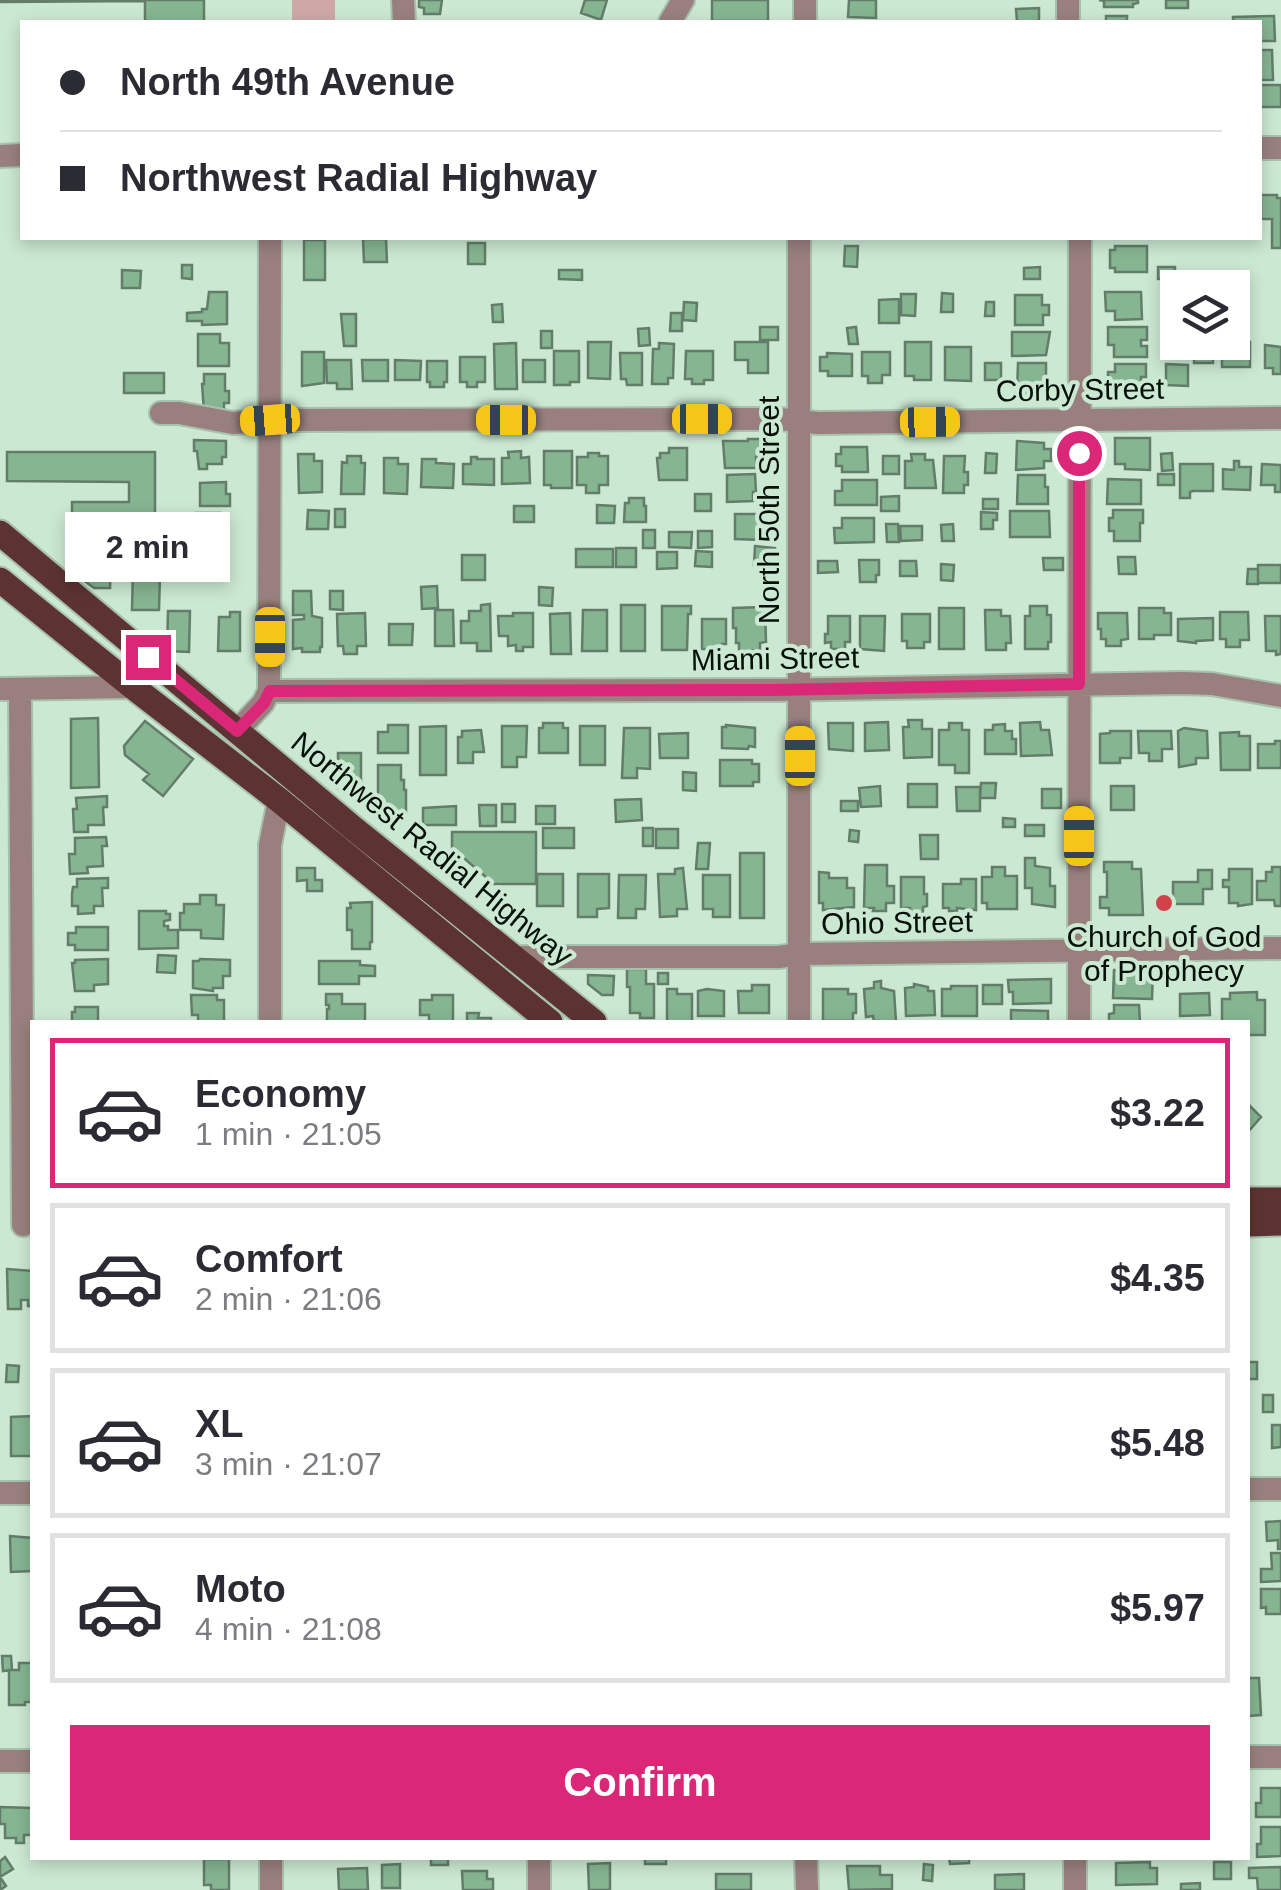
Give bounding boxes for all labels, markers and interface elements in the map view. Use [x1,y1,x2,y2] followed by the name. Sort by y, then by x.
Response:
[120,61,455,103] text: North 49th Avenue
[120,157,597,199] text: Northwest Radial Highway
[1160,270,1250,360] map controls
[1160,270,1250,360] button: layers
[996,372,1165,407] street label: Corby Street
[752,395,785,624] street label: North 50th Street
[239,403,301,437] car
[672,404,732,434] car
[476,405,536,435] car
[900,406,960,438] car
[1057,431,1102,476] route start
[66,512,230,582] callout: 2 min
[106,529,189,565] text: 2 min
[255,607,285,667] car
[126,635,171,680] route end
[691,641,860,676] street label: Miami Street
[285,725,579,972] street label: Northwest Radial Highway
[785,726,815,786] car
[1064,806,1094,866] car
[1153,892,1175,914] marker: Church of God of Prophecy
[821,905,974,940] street label: Ohio Street
[1066,920,1262,987] place label: Church of God of Prophecy
[75,1068,165,1158] icon: car
[195,1073,366,1115] text: Economy
[1110,1092,1205,1134] text: $3.22
[195,1116,382,1152] text: 1 min · 21:05
[75,1233,165,1323] icon: car
[195,1238,343,1280] text: Comfort
[1110,1257,1205,1299] text: $4.35
[195,1281,382,1317] text: 2 min · 21:06
[75,1398,165,1488] icon: car
[195,1403,244,1445] text: XL
[1110,1422,1205,1464] text: $5.48
[195,1446,382,1482] text: 3 min · 21:07
[75,1563,165,1653] icon: car
[195,1568,286,1610] text: Moto
[1110,1587,1205,1629] text: $5.97
[195,1611,382,1647] text: 4 min · 21:08
[70,1725,1210,1840] button: Confirm

